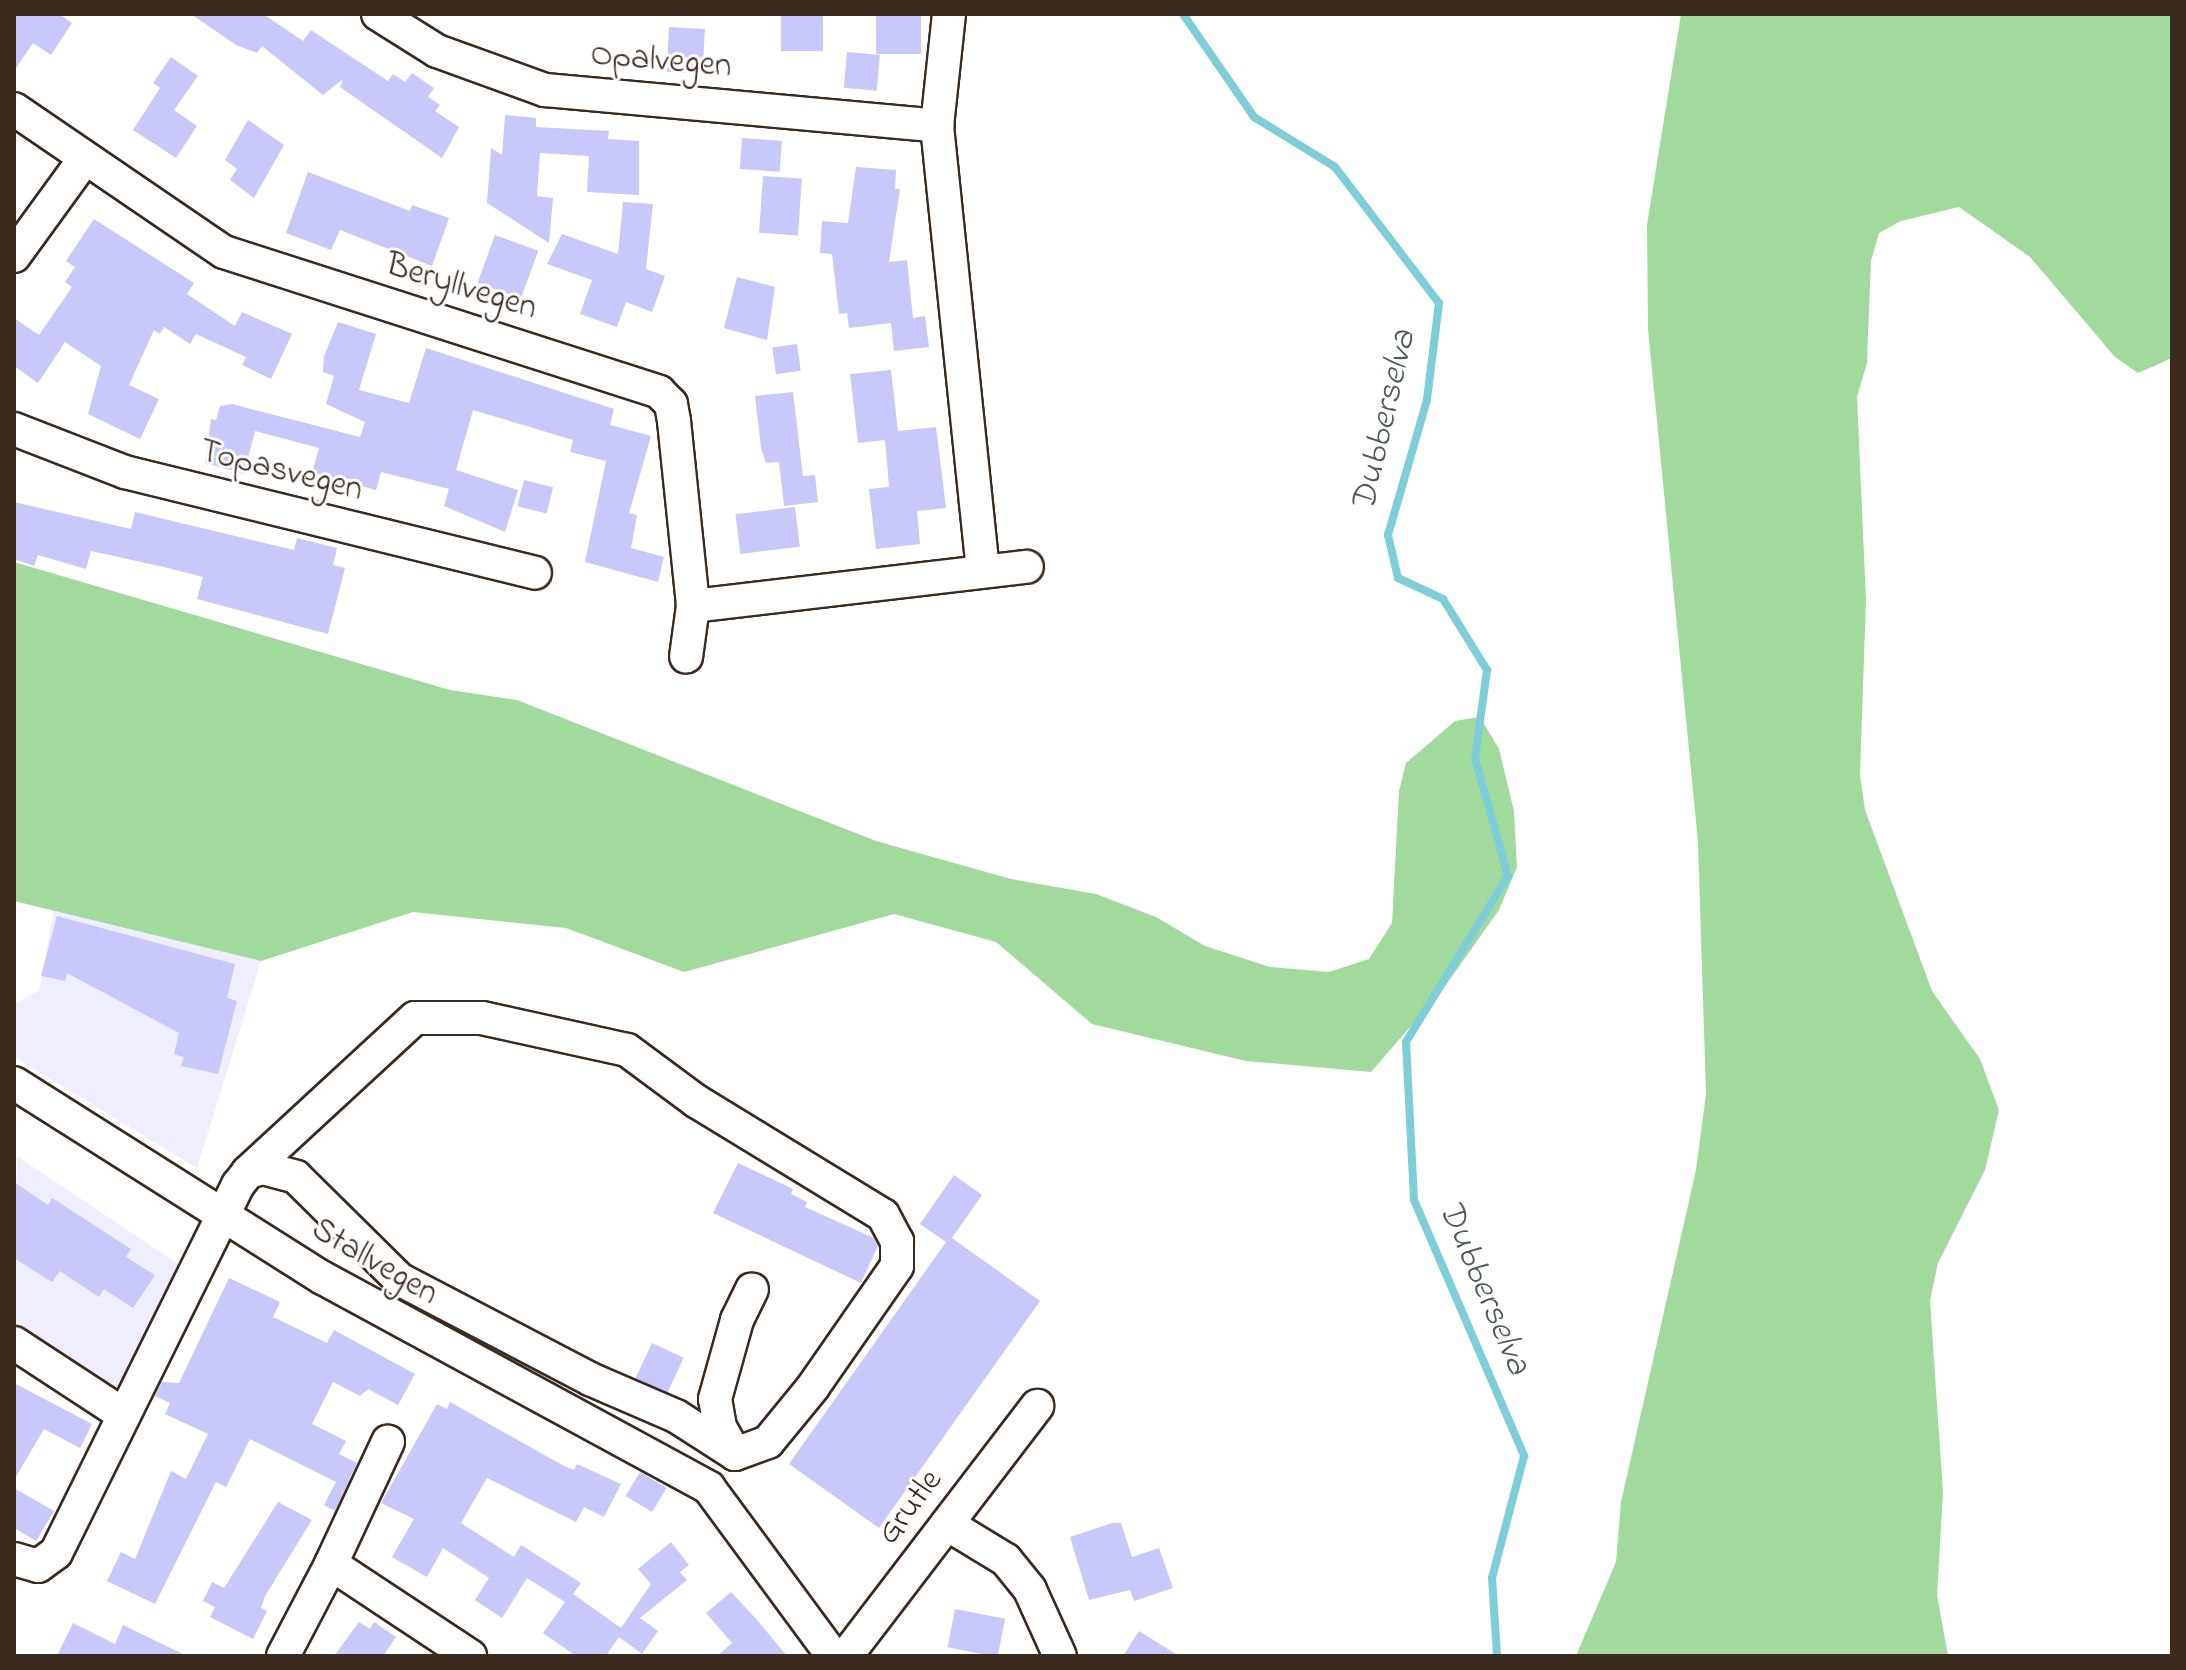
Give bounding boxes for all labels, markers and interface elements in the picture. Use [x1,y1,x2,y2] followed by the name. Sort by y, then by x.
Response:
[589,36,733,88] street label: Opalvegen
[381,246,541,330] street label: Beryllvegen
[1343,326,1427,516] water label: Dubberselva
[195,432,367,512] street label: Topasvegen
[1427,1194,1539,1382] water label: Dubberselva
[303,1210,445,1316] street label: Stallvegen
[870,1462,952,1554] street label: Grutle

